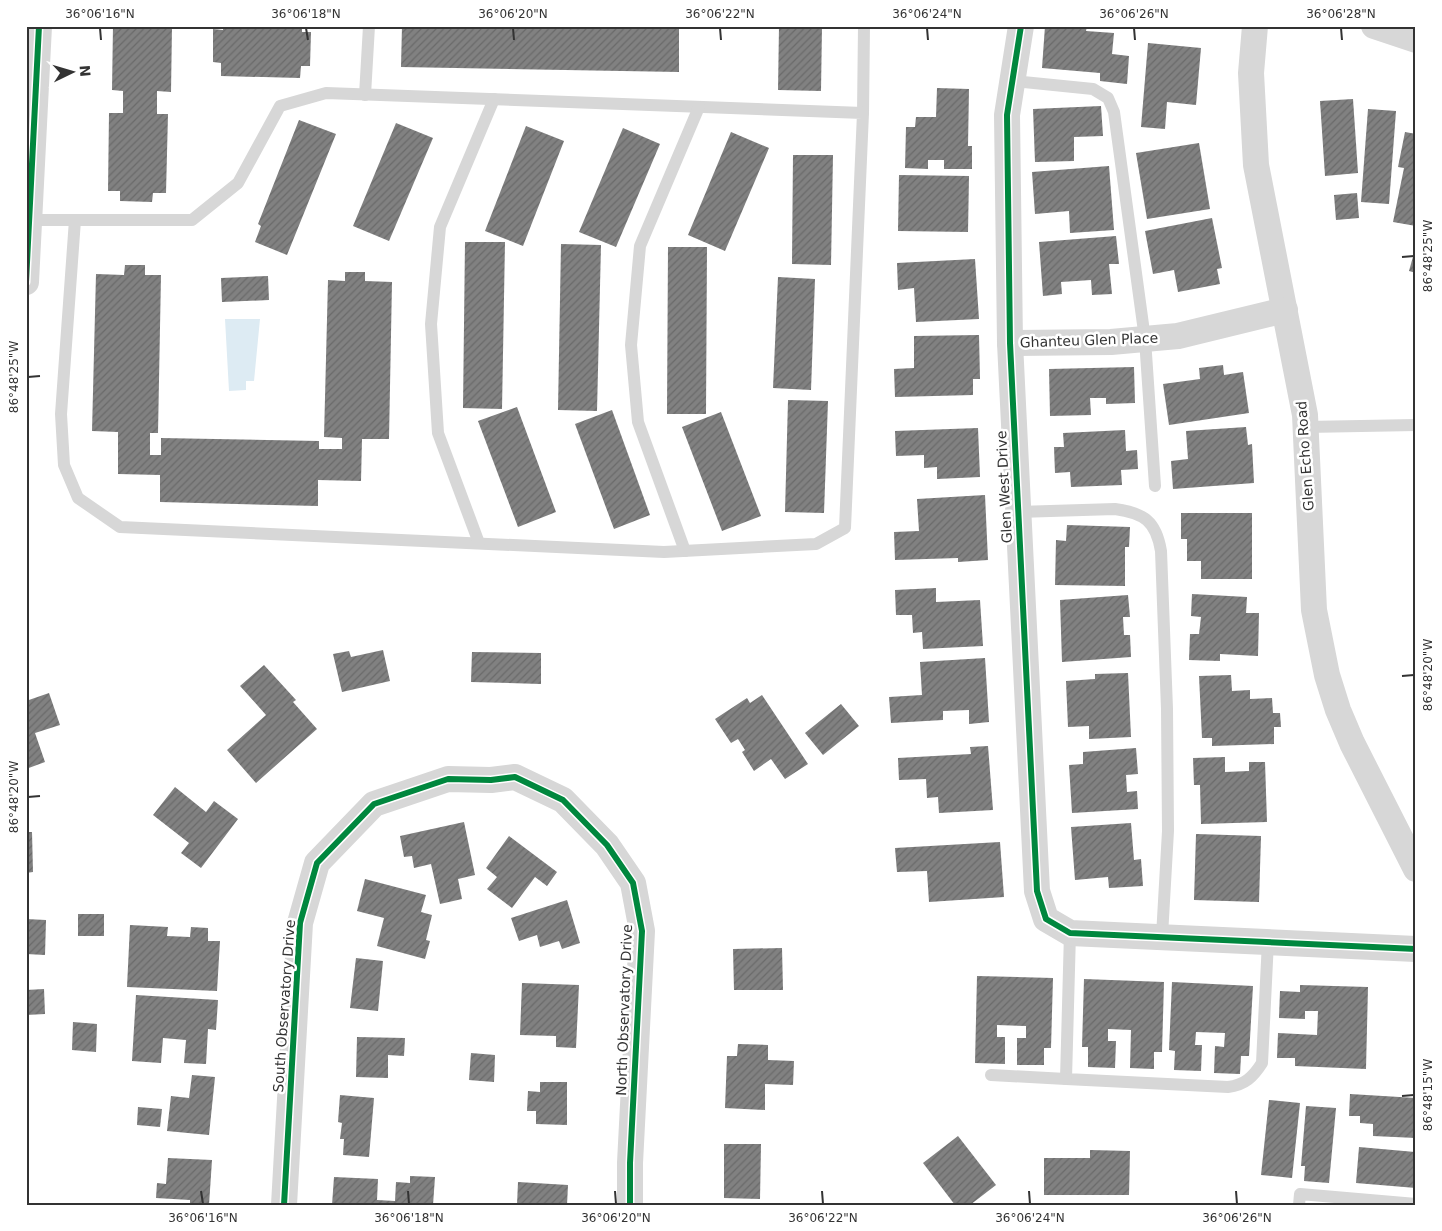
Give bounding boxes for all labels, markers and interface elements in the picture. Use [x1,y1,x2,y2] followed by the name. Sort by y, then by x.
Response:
[65,7,135,21] text: 36°06'16"N
[271,7,341,21] text: 36°06'18"N
[478,7,548,21] text: 36°06'20"N
[685,7,755,21] text: 36°06'22"N
[892,7,962,21] text: 36°06'24"N
[1099,7,1169,21] text: 36°06'26"N
[1306,7,1376,21] text: 36°06'28"N
[48,48,98,98] north arrow
[76,64,93,77] text: N
[1421,220,1435,292] text: 86°48'25"W
[1020,330,1158,350] street label: Ghanteu Glen Place
[7,341,21,413] text: 86°48'25"W
[1293,400,1317,512] street label: Glen Echo Road
[993,430,1015,544] street label: Glen West Drive
[1421,639,1435,711] text: 86°48'20"W
[7,761,21,833] text: 86°48'20"W
[270,919,298,1093] street label: South Observatory Drive
[613,924,635,1096] street label: North Observatory Drive
[1421,1059,1435,1131] text: 86°48'15"W
[168,1211,238,1225] text: 36°06'16"N
[374,1211,444,1225] text: 36°06'18"N
[581,1211,651,1225] text: 36°06'20"N
[788,1211,858,1225] text: 36°06'22"N
[995,1211,1065,1225] text: 36°06'24"N
[1202,1211,1272,1225] text: 36°06'26"N

